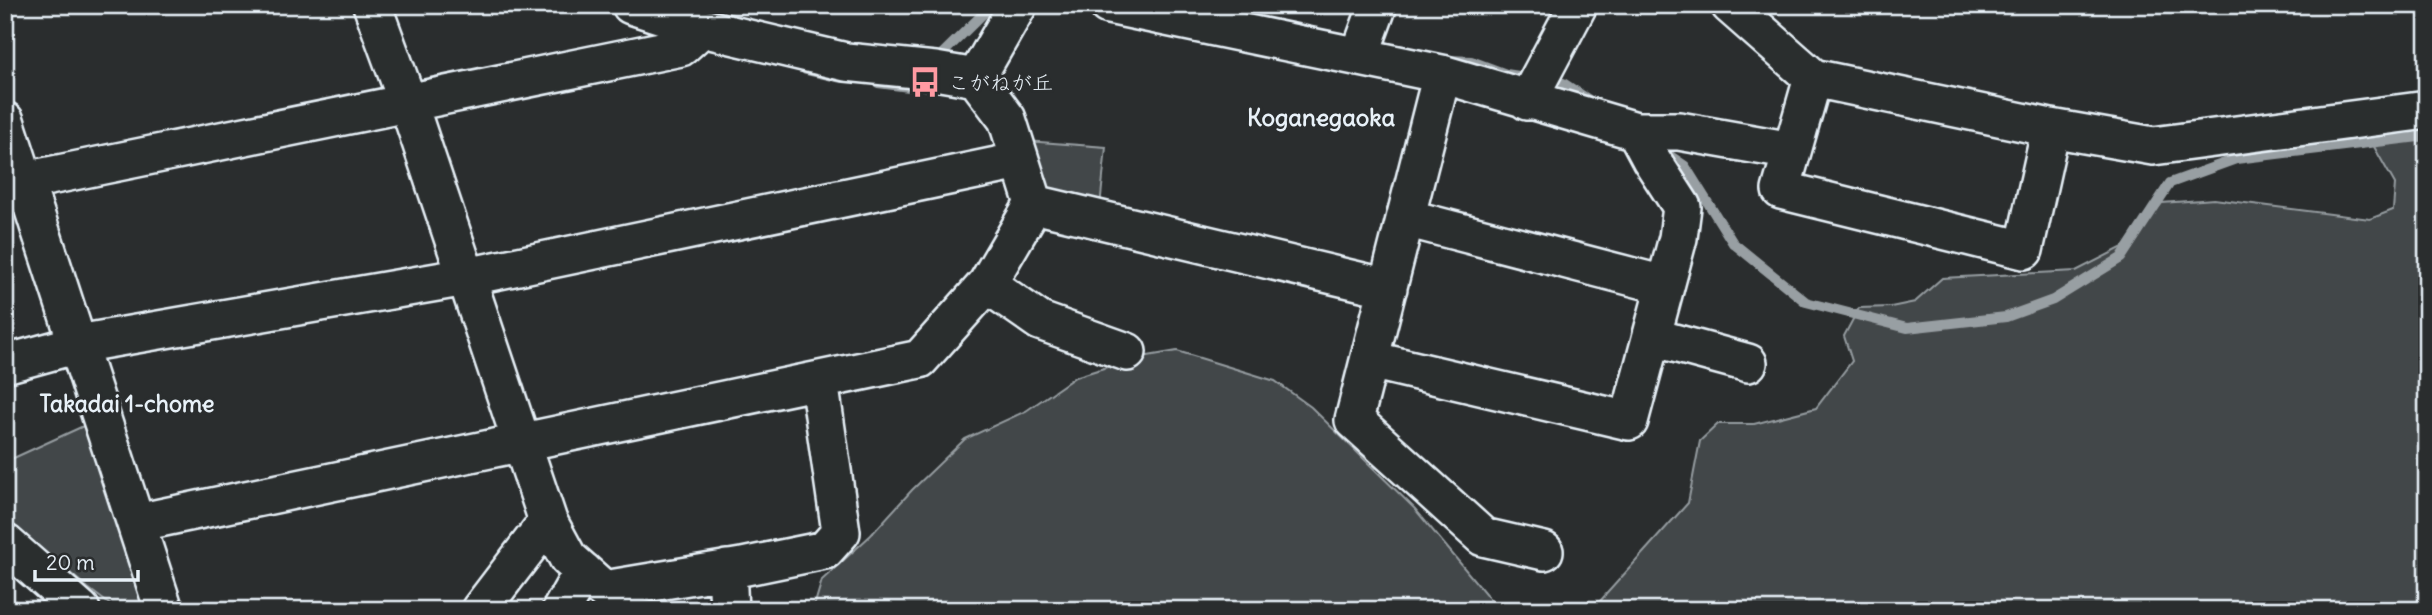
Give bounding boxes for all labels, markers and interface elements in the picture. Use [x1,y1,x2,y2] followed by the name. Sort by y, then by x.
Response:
[908,65,942,99] bus stop icon: こがねが丘
[948,69,1053,96] place label: こがねが丘
[1247,102,1395,132] district label: Koganegaoka
[39,389,215,418] district label: Takadai 1-chome
[35,538,138,582] scale bar
[46,549,95,576] text: 20 m

